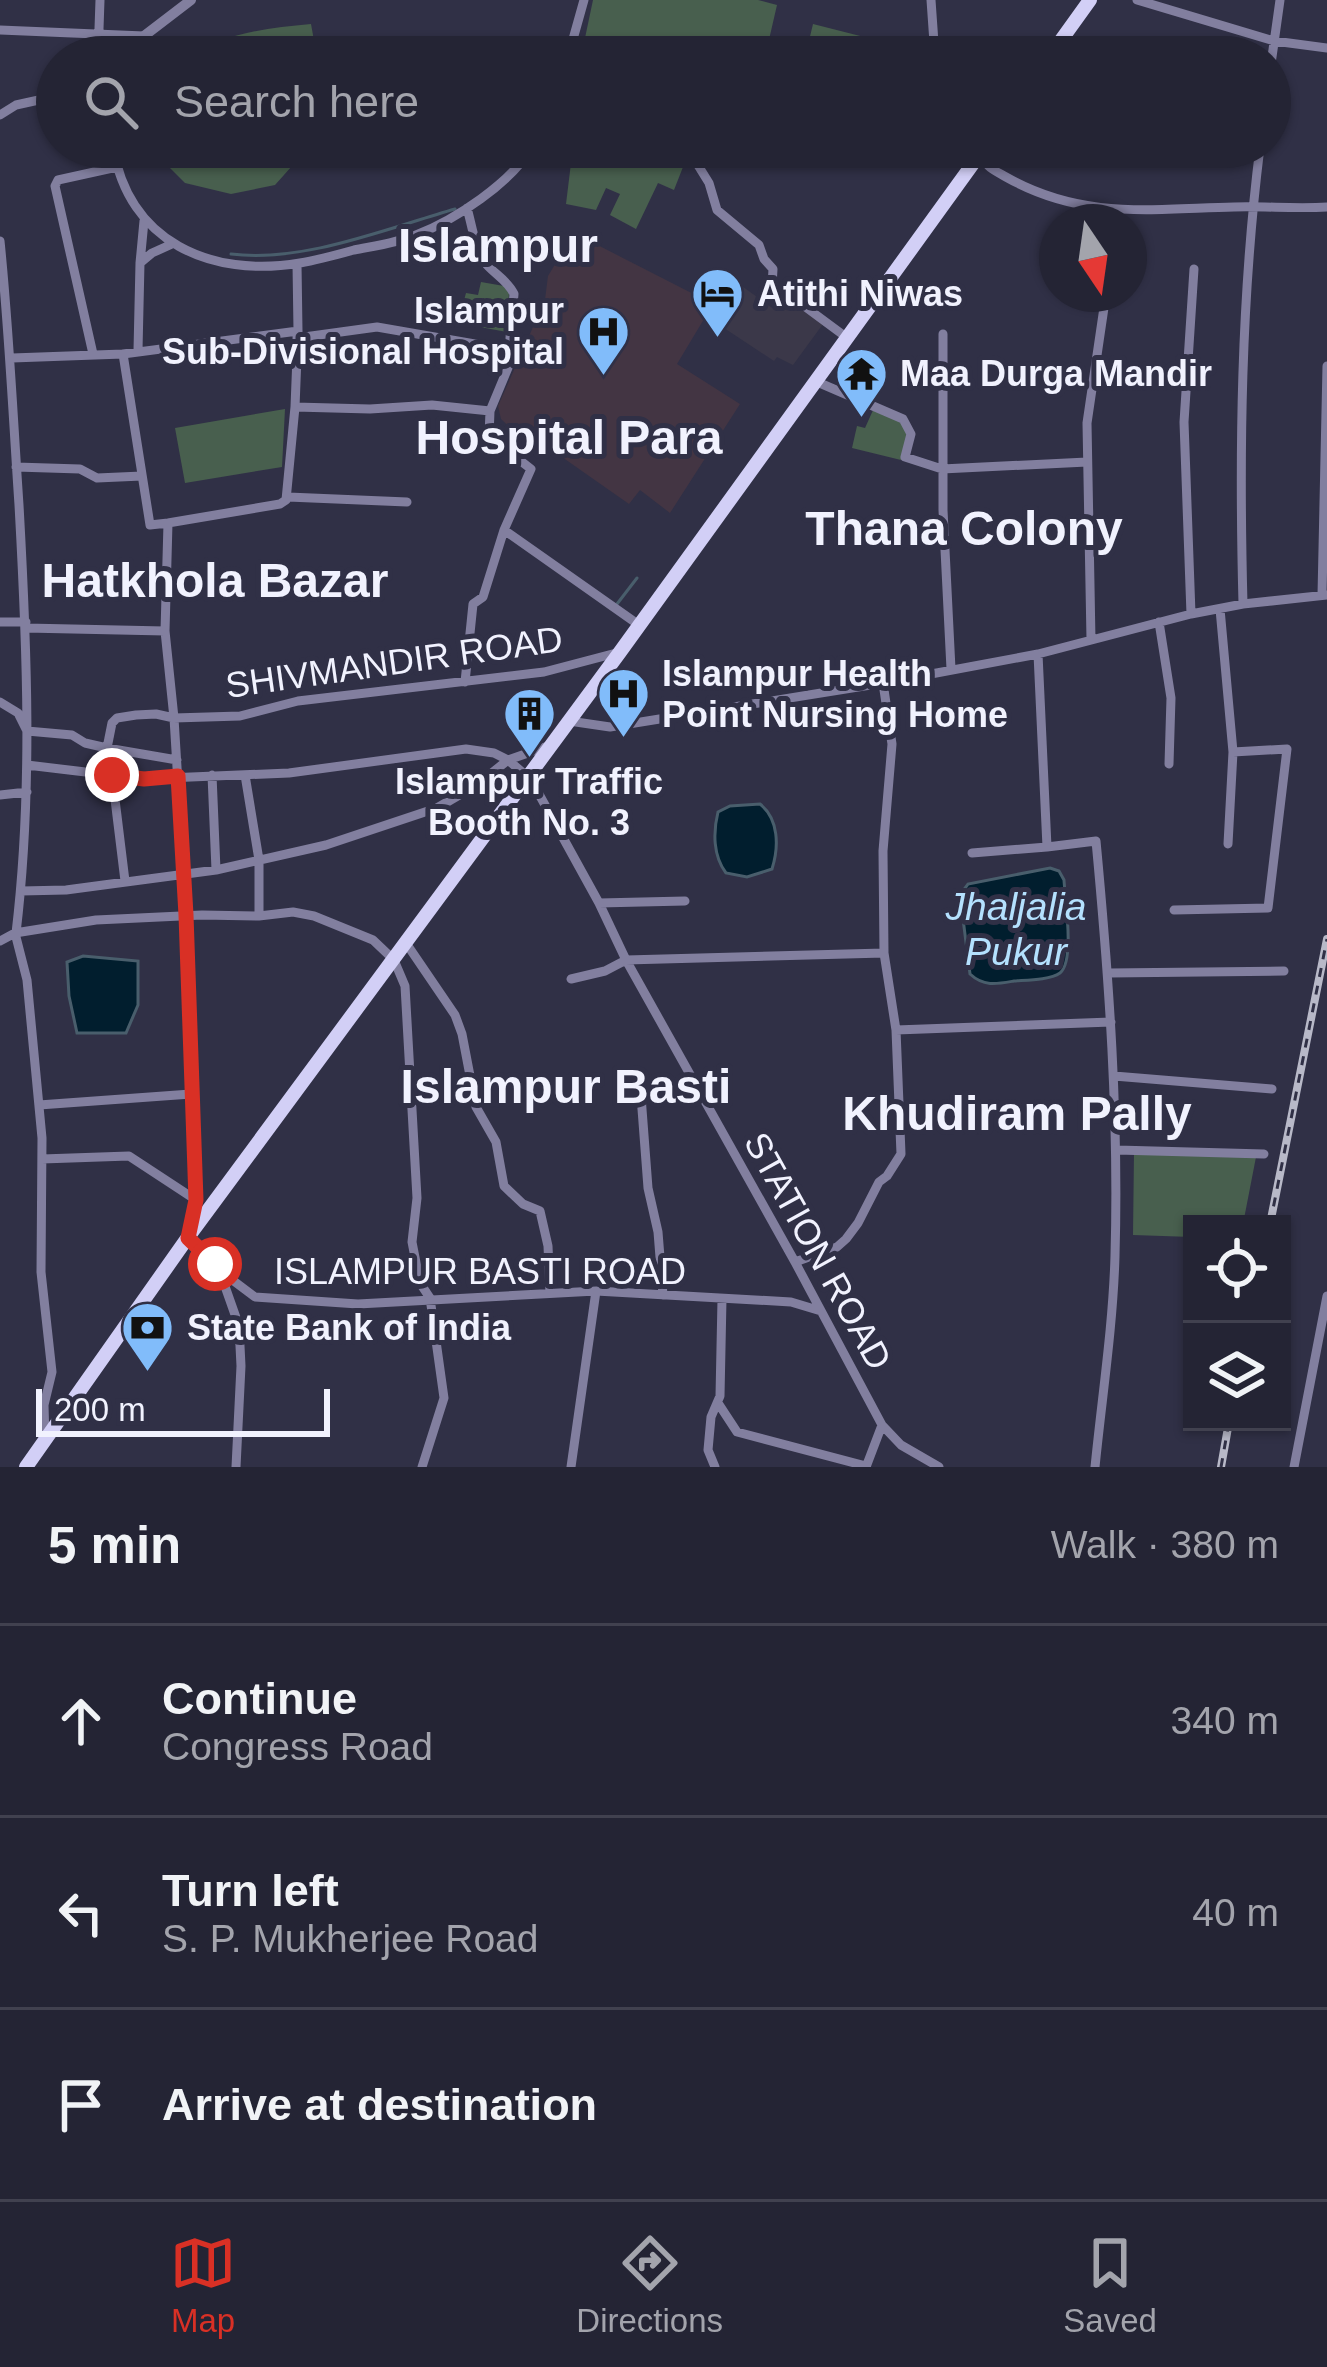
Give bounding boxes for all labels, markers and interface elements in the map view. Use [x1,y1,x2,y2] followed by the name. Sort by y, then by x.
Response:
[36,36,1291,168] search box
[78,69,144,135] icon: search
[174,76,419,127] text: Search here
[1039,204,1147,312] north arrow
[398,219,598,272] district label: Islampur
[690,265,746,339] hotel icon: Atithi Niwas
[757,273,963,314] place label: Atithi Niwas
[162,290,564,372] place label: Islampur Sub-Divisional Hospital
[575,303,631,377] hospital icon: Islampur Sub-Divisional Hospital
[833,345,889,419] temple icon: Maa Durga Mandir
[900,353,1212,394] place label: Maa Durga Mandir
[416,411,723,464] district label: Hospital Para
[805,502,1123,555] district label: Thana Colony
[42,554,388,607] district label: Hatkhola Bazar
[223,618,565,706] street label: SHIVMANDIR ROAD
[662,653,1008,735] place label: Islampur Health Point Nursing Home
[595,666,651,740] hospital icon: Islampur Health Point Nursing Home
[501,685,557,759] building icon: Islampur Traffic Booth No. 3
[85,748,139,802] route end
[395,761,663,843] place label: Islampur Traffic Booth No. 3
[945,885,1086,973] water label: Jhaljalia Pukur
[401,1060,731,1113] district label: Islampur Basti
[842,1087,1192,1140] district label: Khudiram Pally
[736,1125,900,1377] street label: STATION ROAD
[1183,1215,1291,1431] map controls
[1183,1215,1291,1323] button: locate
[188,1237,242,1291] route start
[274,1251,686,1292] street label: ISLAMPUR BASTI ROAD
[120,1299,176,1373] bank icon: State Bank of India
[187,1307,512,1348] place label: State Bank of India
[1183,1323,1291,1431] button: layers
[36,1383,330,1436] scale bar
[54,1391,146,1428] text: 200 m
[48,1517,181,1574] text: 5 min
[1051,1523,1279,1566] text: Walk · 380 m
[162,1673,357,1724] text: Continue
[48,1688,114,1754] icon: ahead
[1171,1699,1279,1742] text: 340 m
[162,1725,433,1768] text: Congress Road
[162,1865,339,1916] text: Turn left
[48,1880,114,1946] icon: left
[1192,1891,1279,1934] text: 40 m
[162,1917,539,1960] text: S. P. Mukherjee Road
[48,2072,114,2138] icon: arrive
[162,2079,597,2130] text: Arrive at destination
[170,2230,236,2340] tab: Map
[576,2230,723,2340] tab: Directions
[1063,2230,1157,2340] tab: Saved

